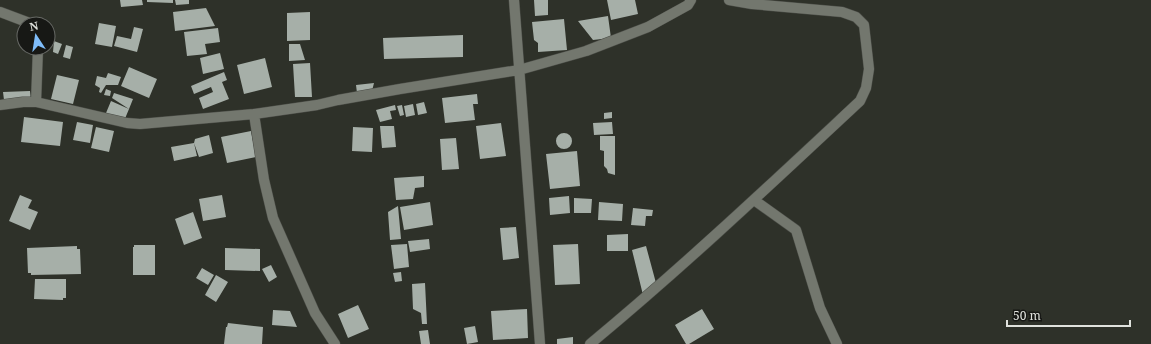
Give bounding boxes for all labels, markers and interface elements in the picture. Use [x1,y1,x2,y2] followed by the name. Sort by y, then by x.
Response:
[16,16,56,56] north arrow
[28,17,40,34] text: N
[1007,302,1130,328] scale bar
[1013,307,1041,324] text: 50 m

